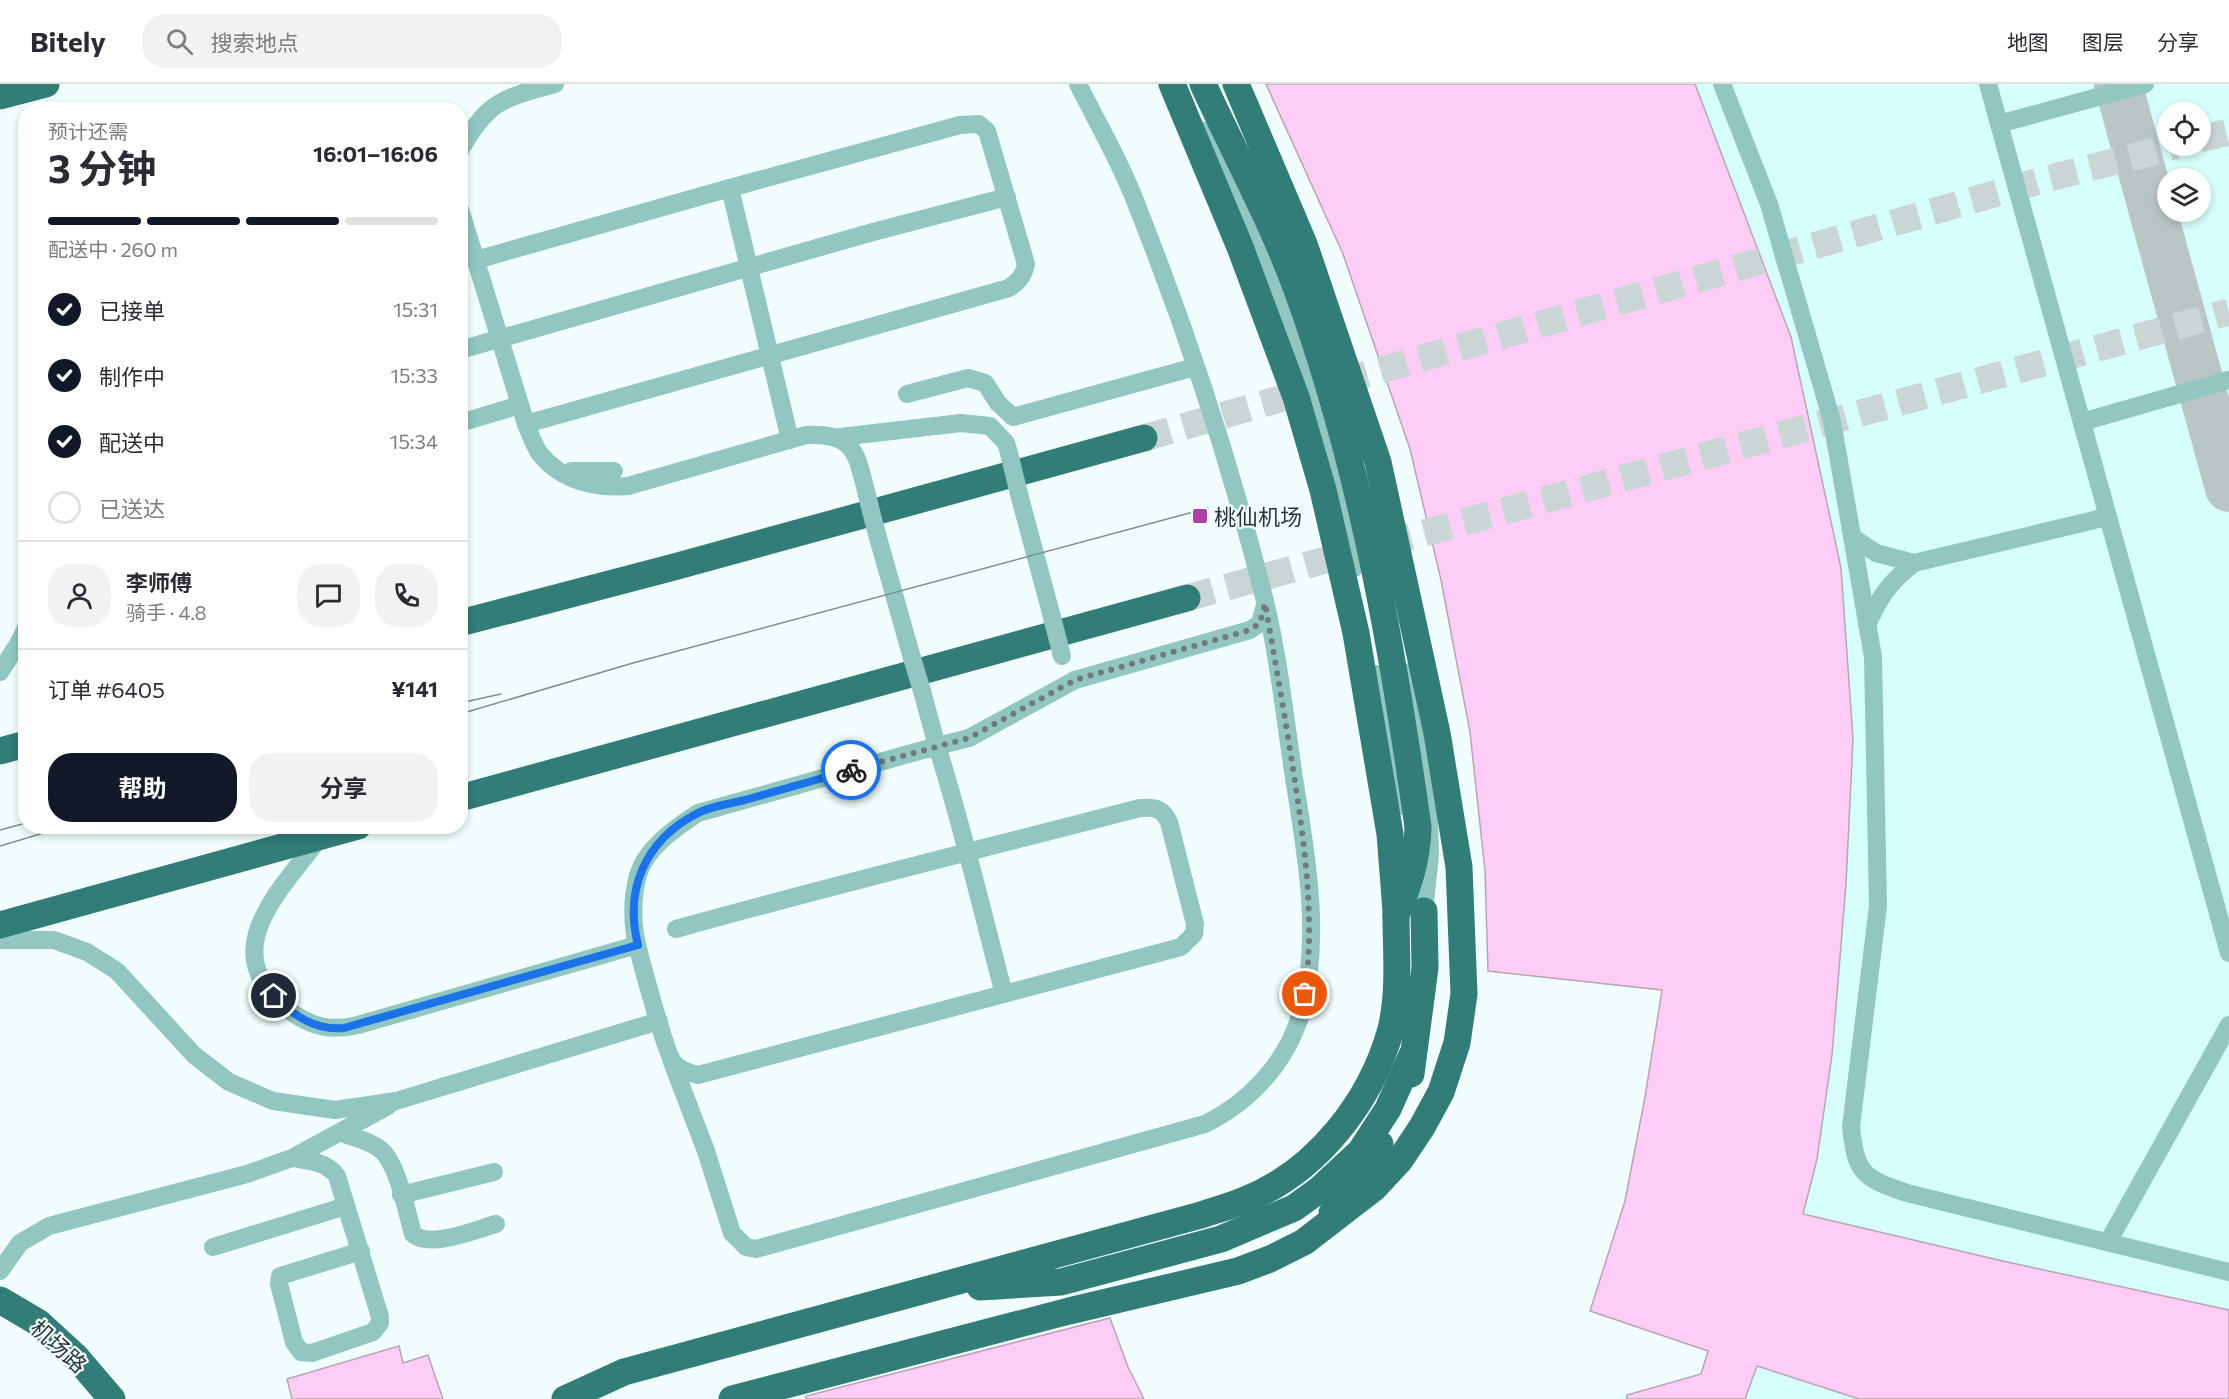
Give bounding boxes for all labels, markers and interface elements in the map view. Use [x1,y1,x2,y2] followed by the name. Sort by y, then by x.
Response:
[142,14,562,68] search box
[30,24,106,58] text: Bitely
[163,25,196,58] icon: search
[211,29,299,56] text: 搜索地点
[2007,29,2049,54] text: 地图
[2082,29,2124,54] text: 图层
[2157,29,2199,54] text: 分享
[2157,102,2211,222] map controls
[2157,102,2211,156] button: locate
[48,119,128,143] text: 预计还需
[313,140,438,167] text: 16:01–16:06
[48,143,156,191] text: 3 分钟
[2157,168,2211,222] button: layers
[48,237,178,261] text: 配送中 · 260 m
[48,293,81,326] icon: check
[99,297,165,324] text: 已接单
[393,297,438,321] text: 15:31
[48,359,81,392] icon: check
[99,363,165,390] text: 制作中
[390,363,438,387] text: 15:33
[48,425,81,458] icon: check
[99,429,165,456] text: 配送中
[390,429,438,453] text: 15:34
[99,495,165,522] text: 已送达
[1214,503,1302,530] place label: 桃仙机场
[1191,507,1209,525] marker: 桃仙机场
[48,564,111,627] button: person
[297,564,360,627] button: chat
[375,564,438,627] button: phone
[126,569,192,596] text: 李师傅
[126,600,207,624] text: 骑手 · 4.8
[391,675,438,702] text: ¥141
[48,676,165,703] text: 订单 #6405
[821,740,881,800] courier
[48,753,237,822] button: 帮助
[249,753,438,822] button: 分享
[835,754,868,787] icon: bike
[1279,968,1330,1019] pin
[248,970,299,1021] pin
[1288,977,1321,1010] icon: bag
[257,979,290,1012] icon: home
[25,1314,93,1378] street label: 机场路

